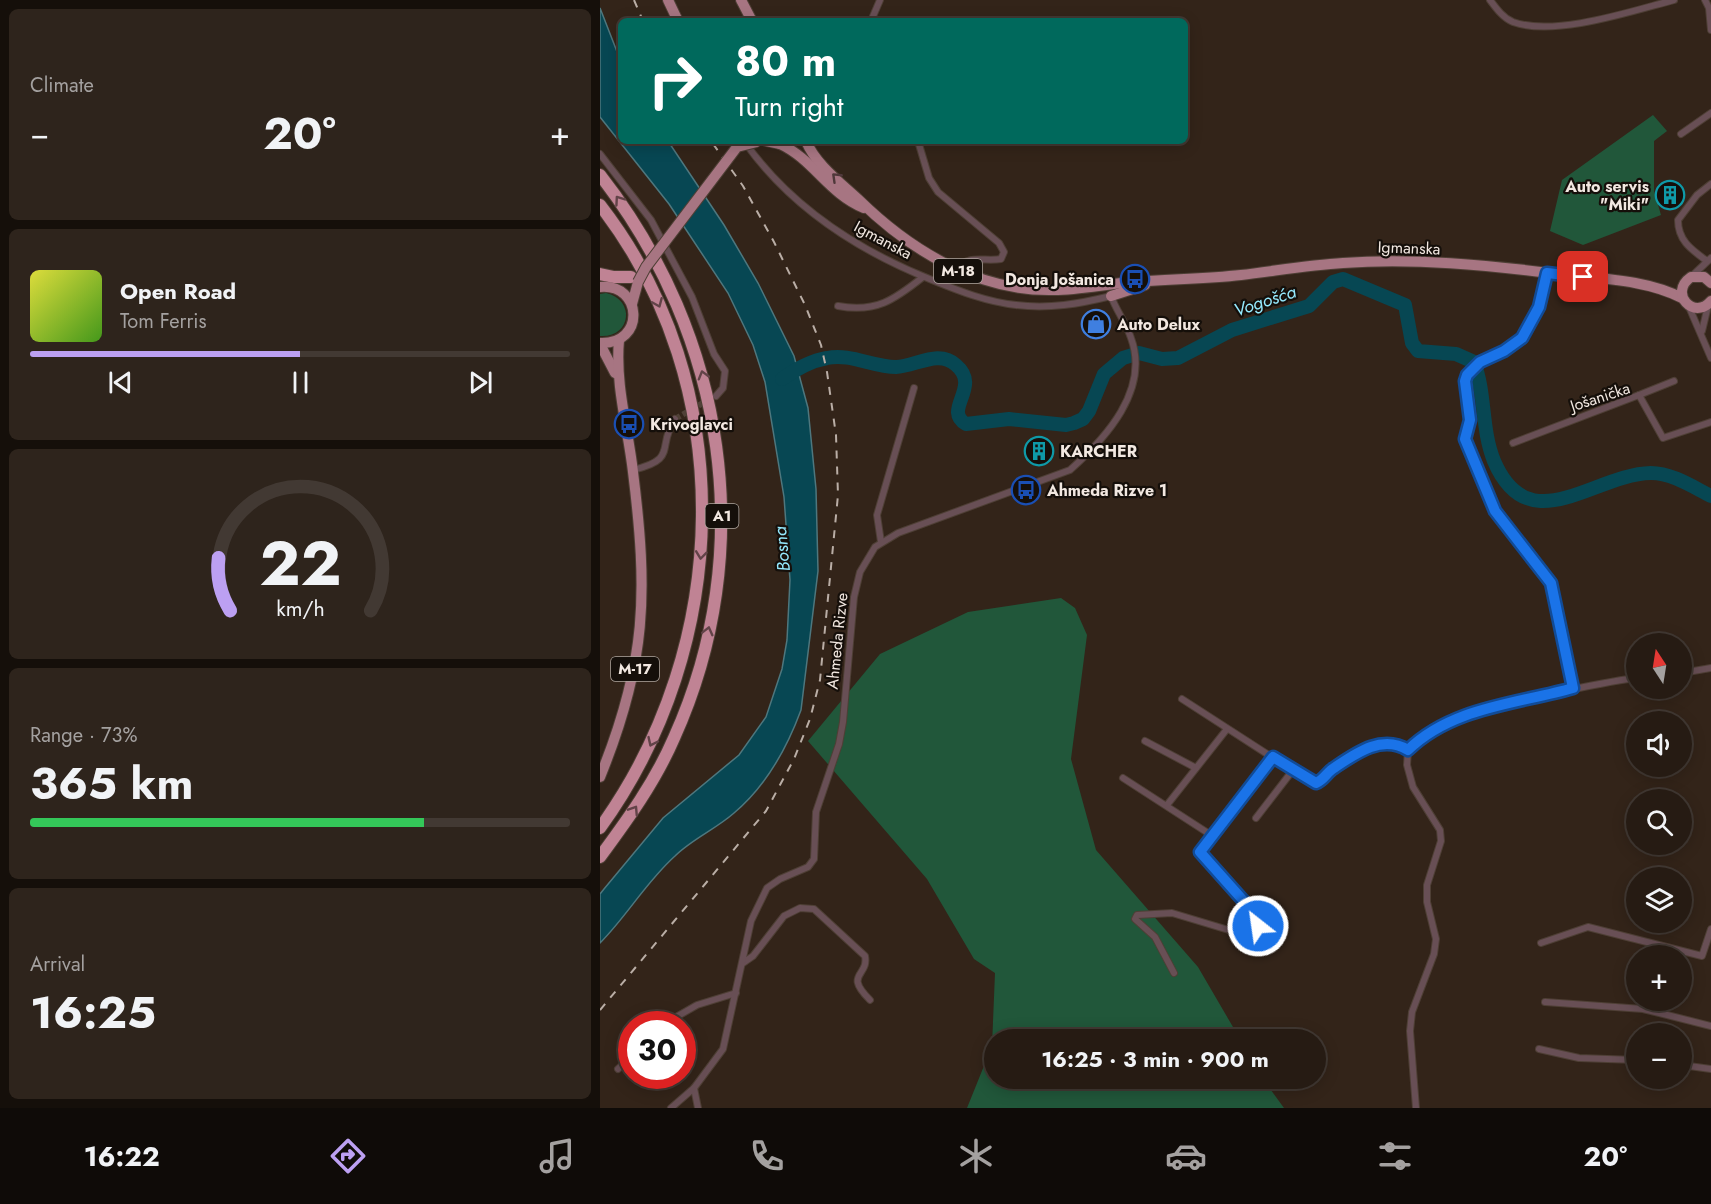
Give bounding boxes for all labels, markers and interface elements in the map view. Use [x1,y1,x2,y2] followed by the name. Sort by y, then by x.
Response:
[735,31,836,92] text: 80 m
[636,42,714,120] icon: right
[30,71,94,100] text: Climate
[735,87,843,126] text: Turn right
[263,101,336,166] text: 20°
[30,110,49,157] text: −
[550,110,570,157] text: +
[832,174,843,185] one-way arrow
[1564,175,1649,216] place label: Auto servis "Miki"
[1654,179,1686,211] building icon: Auto servis "Miki"
[615,196,626,207] one-way arrow
[850,215,916,265] street label: Igmanska
[1377,235,1441,261] street label: Igmanska
[1557,251,1608,302] pin
[934,259,982,283] road number: M-18
[1566,260,1599,293] icon: arrive
[1119,263,1151,295] bus stop icon: Donja Jošanica
[1005,268,1114,291] place label: Donja Jošanica
[120,275,236,307] text: Open Road
[1230,279,1300,323] water label: Vogošća
[650,297,662,308] one-way arrow
[120,307,207,336] text: Tom Ferris
[1080,308,1112,340] shop icon: Auto Delux
[1116,313,1200,336] place label: Auto Delux
[104,366,137,399] icon: previous
[284,366,317,399] icon: pause
[464,366,497,399] icon: next
[697,371,710,381] one-way arrow
[1565,377,1633,418] street label: Jošanička
[613,408,645,440] bus stop icon: Krivoglavci
[650,413,733,436] place label: Krivoglavci
[1023,435,1055,467] building icon: KARCHER
[1060,440,1138,463] place label: KARCHER
[1010,474,1042,506] bus stop icon: Ahmeda Rizve 1
[1046,479,1167,502] place label: Ahmeda Rizve 1
[706,504,738,528] road number: A1
[259,518,341,608] text: 22
[767,525,797,573] water label: Bosna
[695,550,708,559] one-way arrow
[820,592,854,690] street label: Ahmeda Rizve
[276,593,324,624] text: km/h
[701,626,714,636] one-way arrow
[1626,633,1692,699] north arrow
[1626,633,1692,1089] map controls
[611,657,659,681] road number: M-17
[1626,711,1692,777] button: sound
[30,721,137,750] text: Range · 73%
[647,736,659,747] one-way arrow
[30,751,193,816] text: 365 km
[1626,789,1692,855] button: search
[627,806,639,816] one-way arrow
[1626,867,1692,933] button: layers
[1226,894,1290,958] position arrow
[1626,945,1692,1011] button: +
[30,950,85,979] text: Arrival
[30,980,156,1045] text: 16:25
[618,1011,696,1089] speed limit sign: 30
[1626,1023,1692,1089] button: −
[1041,1043,1269,1075] text: 16:25 · 3 min · 900 m
[327,1135,369,1177] icon: directions
[536,1135,578,1177] icon: music
[746,1135,788,1177] icon: phone
[955,1135,997,1177] icon: climate
[1165,1135,1207,1177] icon: car
[1374,1135,1416,1177] icon: filters
[84,1137,160,1176] text: 16:22
[1584,1137,1627,1176] text: 20°

